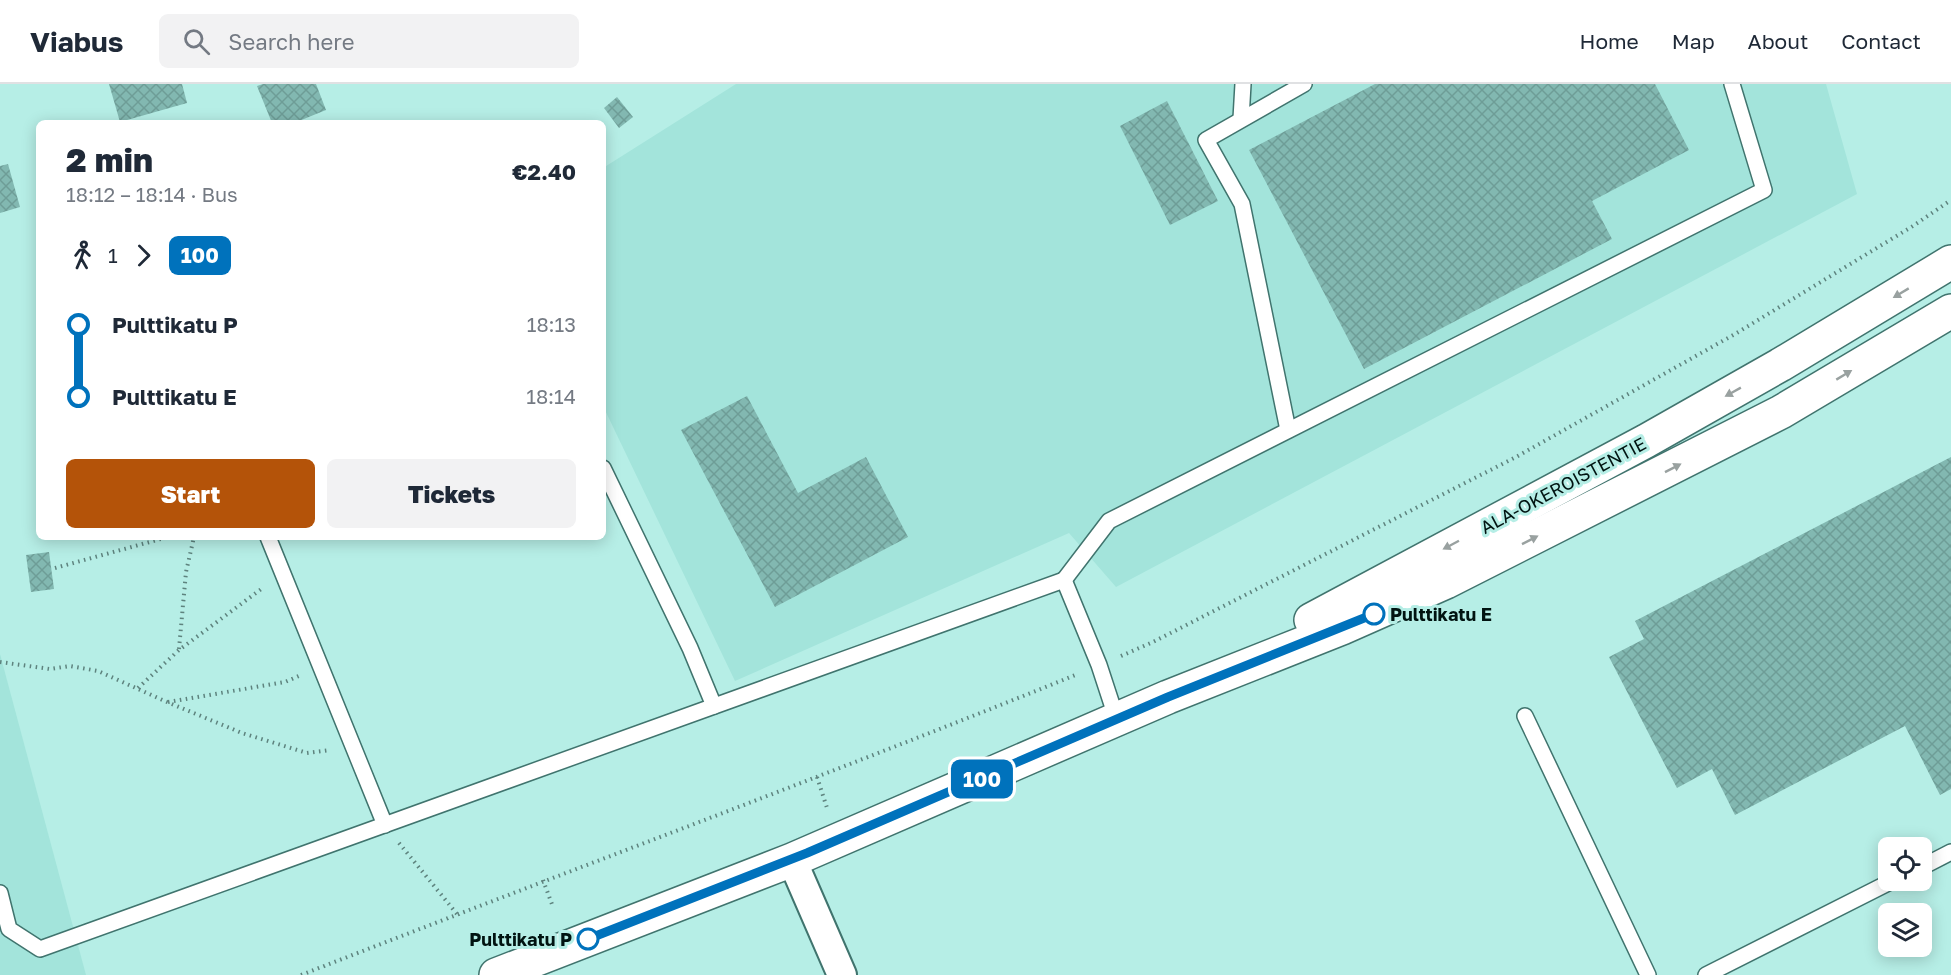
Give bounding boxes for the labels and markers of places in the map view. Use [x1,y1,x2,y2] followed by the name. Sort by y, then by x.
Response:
[1363,603,1385,625] marker: Pulttikatu E
[1390,603,1492,625] place label: Pulttikatu E
[469,928,572,950] place label: Pulttikatu P
[577,928,599,950] marker: Pulttikatu P

